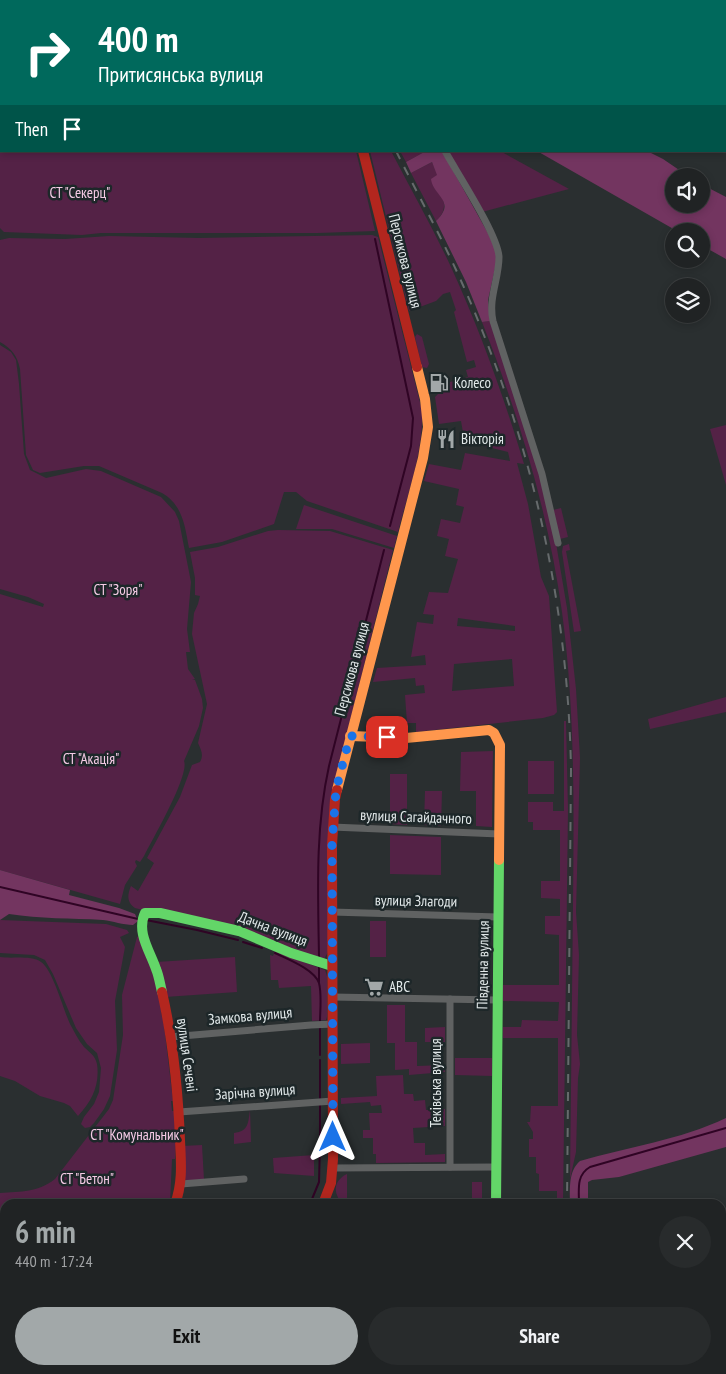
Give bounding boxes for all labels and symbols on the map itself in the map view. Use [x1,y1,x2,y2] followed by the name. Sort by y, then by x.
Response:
[50,183,110,202] park label: СТ "Секерц"
[385,212,426,310] street label: Персикова вулиця
[428,372,450,394] fuel station icon: Колесо
[454,373,491,392] place label: Колесо
[435,428,457,450] restaurant icon: Вікторія
[461,429,504,448] place label: Вікторія
[94,580,142,599] park label: СТ "Зоря"
[330,620,373,718] street label: Персикова вулиця
[366,716,408,758] pin
[63,749,119,768] park label: СТ "Акація"
[360,805,472,828] street label: вулиця Сагайдачного
[375,890,457,911] street label: вулиця Злагоди
[236,907,311,950] street label: Дачна вулиця
[472,920,493,1010] street label: Південна вулиця
[363,976,385,998] supermarket icon: ABC
[389,977,410,996] place label: ABC
[207,1002,293,1029] street label: Замкова вулиця
[173,1017,202,1093] street label: вулиця Сечені
[426,1038,445,1128] street label: Теківська вулиця
[214,1079,296,1104] street label: Зарічна вулиця
[306,1110,358,1162] position arrow
[90,1125,184,1144] park label: СТ "Комунальник"
[60,1169,114,1188] park label: СТ "Бетон"

